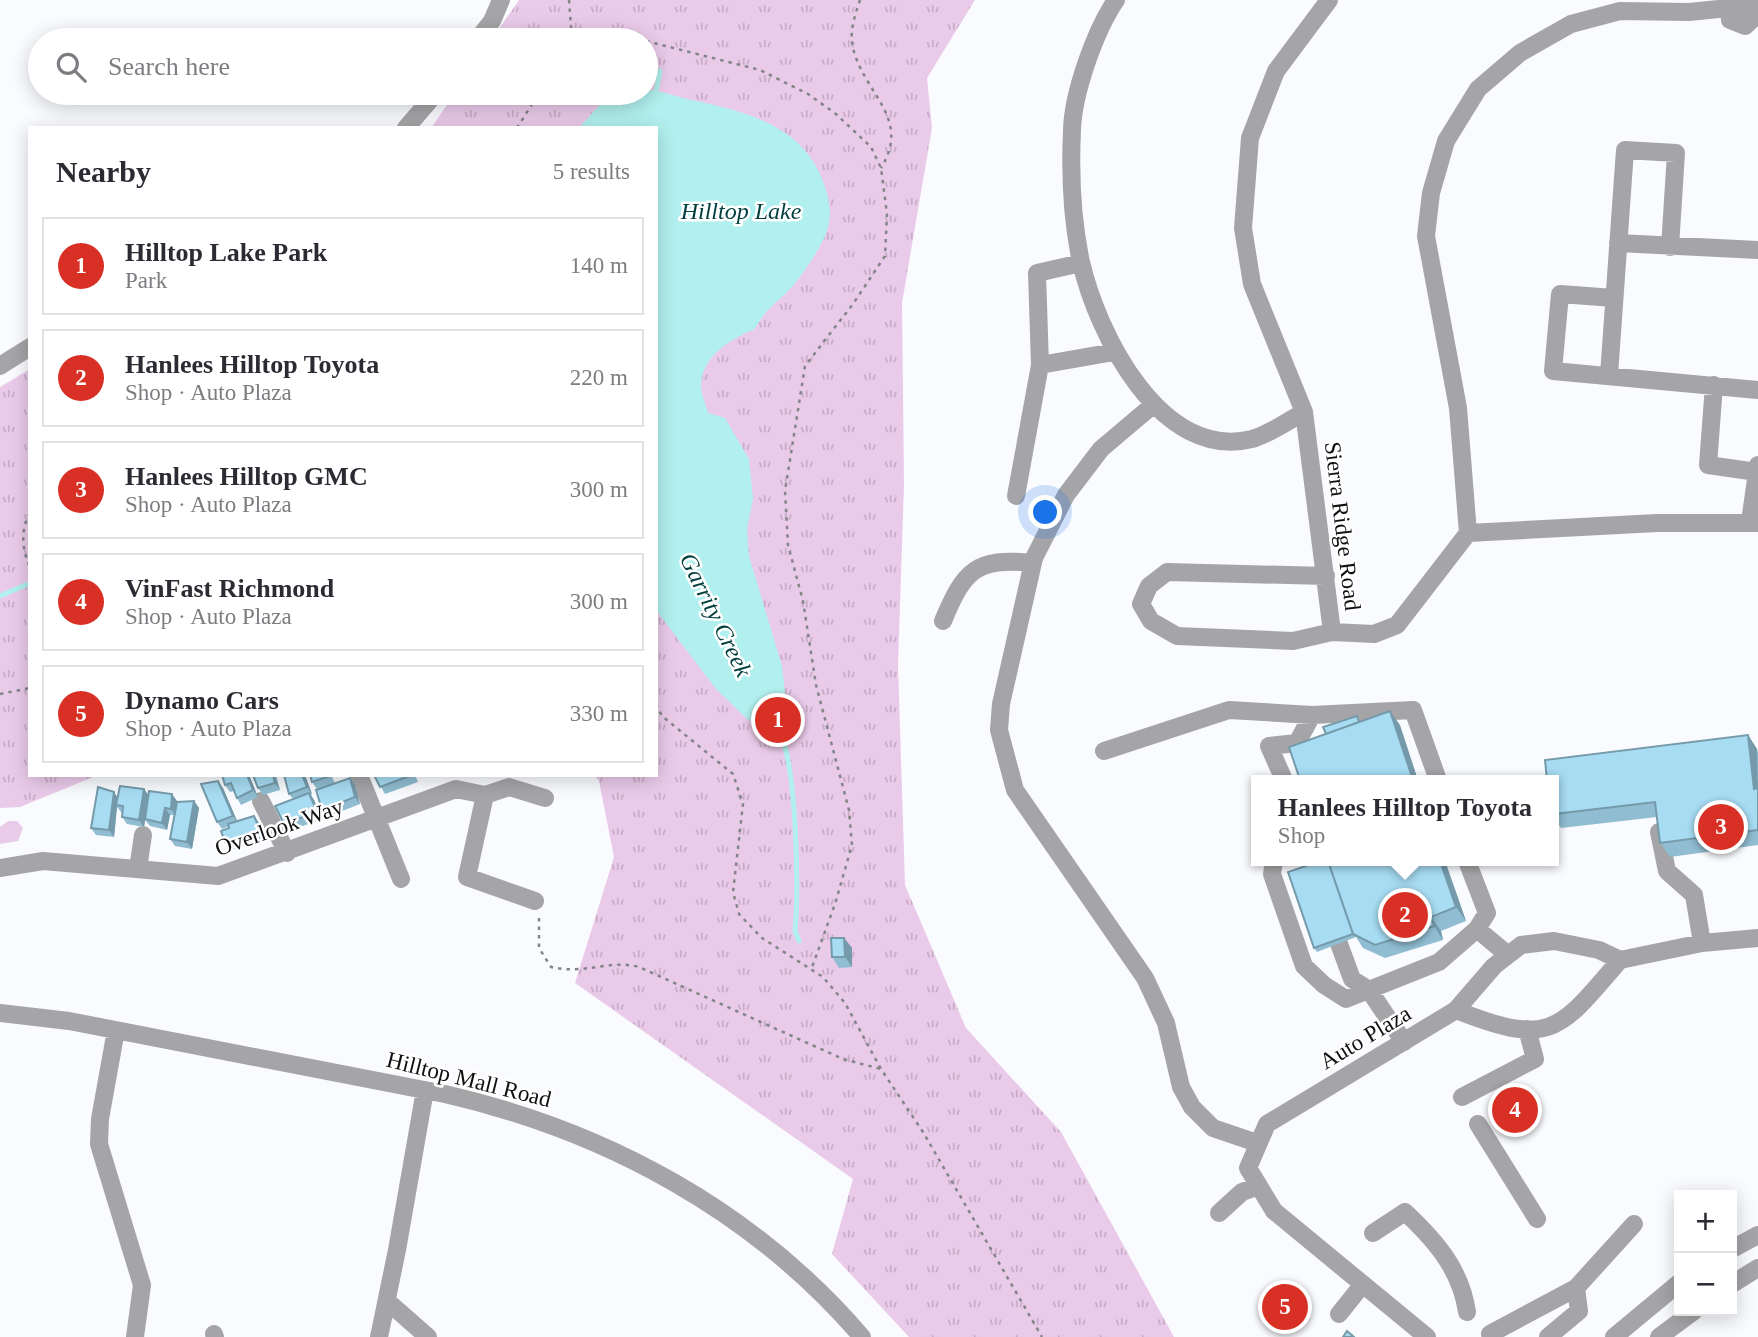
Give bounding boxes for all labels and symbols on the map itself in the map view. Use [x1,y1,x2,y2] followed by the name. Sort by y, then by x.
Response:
[680,198,802,224] water label: Hilltop Lake
[1320,440,1365,612] street label: Sierra Ridge Road
[1028,495,1062,529] your location
[675,549,757,681] water label: Garrity Creek
[755,694,801,746] pin: 1
[212,794,347,861] street label: Overlook Way
[1698,801,1744,853] pin: 3
[1382,889,1428,941] pin: 2
[1315,1001,1415,1074] street label: Auto Plaza
[384,1047,554,1112] street label: Hilltop Mall Road
[1492,1084,1538,1136] pin: 4
[1262,1281,1308,1333] pin: 5

